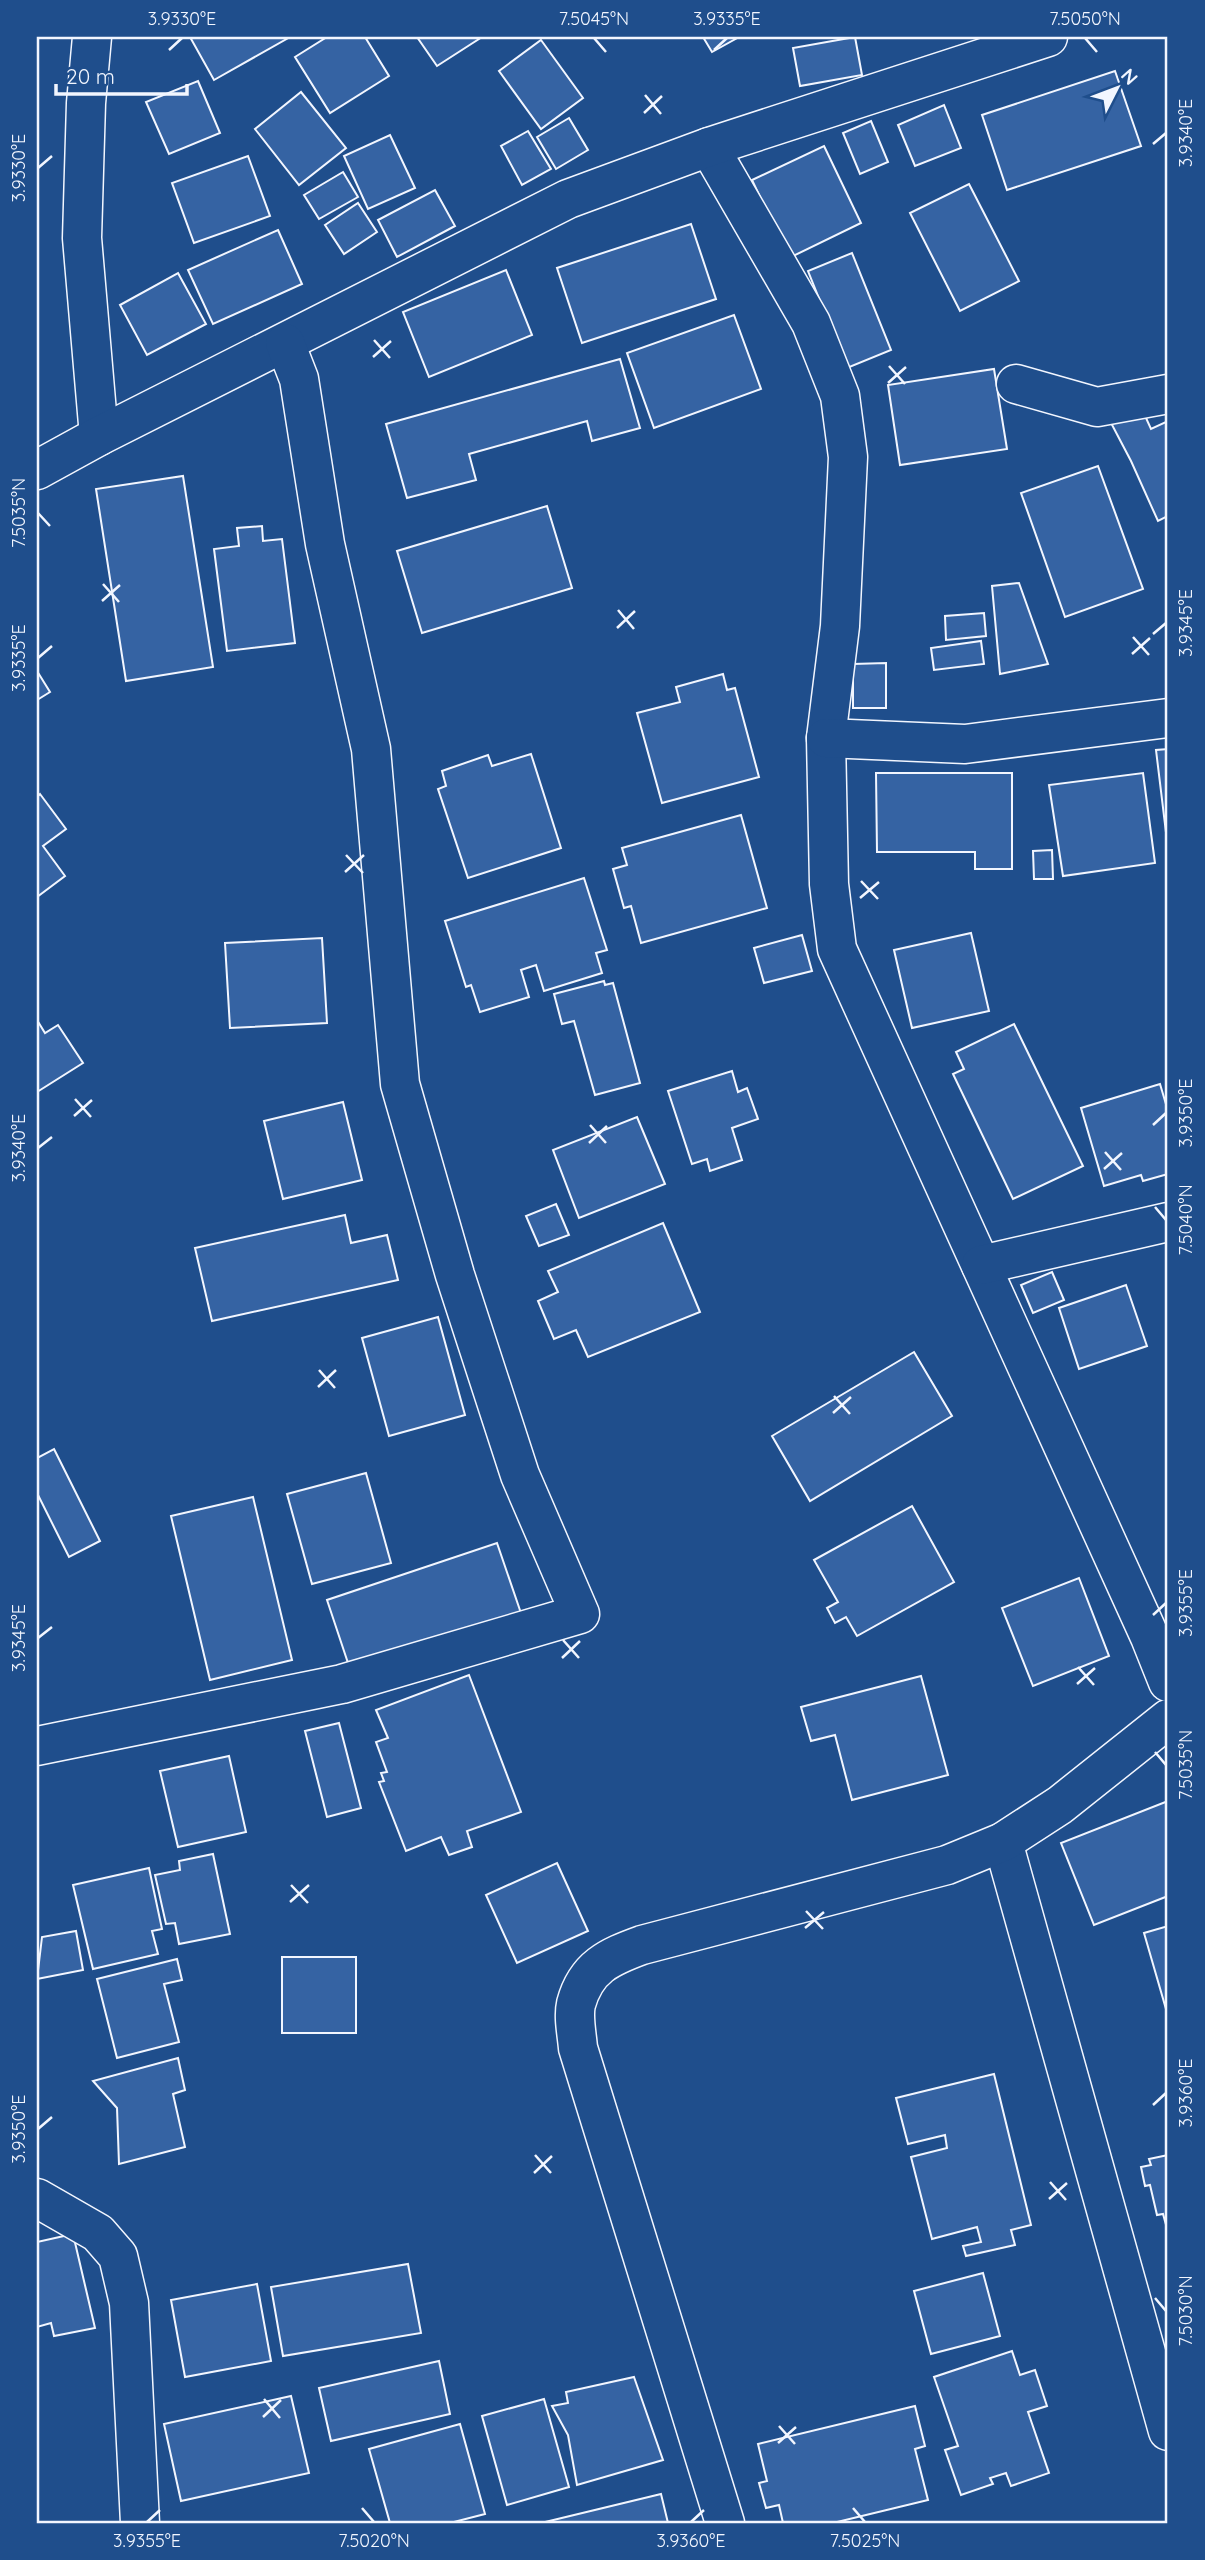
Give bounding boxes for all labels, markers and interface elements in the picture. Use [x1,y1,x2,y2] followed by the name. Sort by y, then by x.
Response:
[148,7,216,30] text: 3.9330°E
[559,7,629,30] text: 7.5045°N
[693,7,761,30] text: 3.9335°E
[1049,7,1121,30] text: 7.5050°N
[56,52,187,96] scale bar
[1082,52,1152,122] north arrow
[66,63,115,89] text: 20 m
[1116,63,1143,90] text: N
[1174,99,1197,167] text: 3.9340°E
[7,134,30,202] text: 3.9330°E
[7,478,30,548] text: 7.5035°N
[1174,589,1197,657] text: 3.9345°E
[7,624,30,692] text: 3.9335°E
[1174,1079,1197,1147] text: 3.9350°E
[7,1114,30,1182] text: 3.9340°E
[1174,1184,1197,1256] text: 7.5040°N
[1174,1569,1197,1637] text: 3.9355°E
[7,1604,30,1672] text: 3.9345°E
[1174,1730,1197,1800] text: 7.5035°N
[1174,2059,1197,2127] text: 3.9360°E
[7,2095,30,2163] text: 3.9350°E
[1174,2275,1197,2347] text: 7.5030°N
[113,2529,181,2552] text: 3.9355°E
[338,2529,410,2552] text: 7.5020°N
[657,2529,725,2552] text: 3.9360°E
[830,2529,900,2552] text: 7.5025°N

